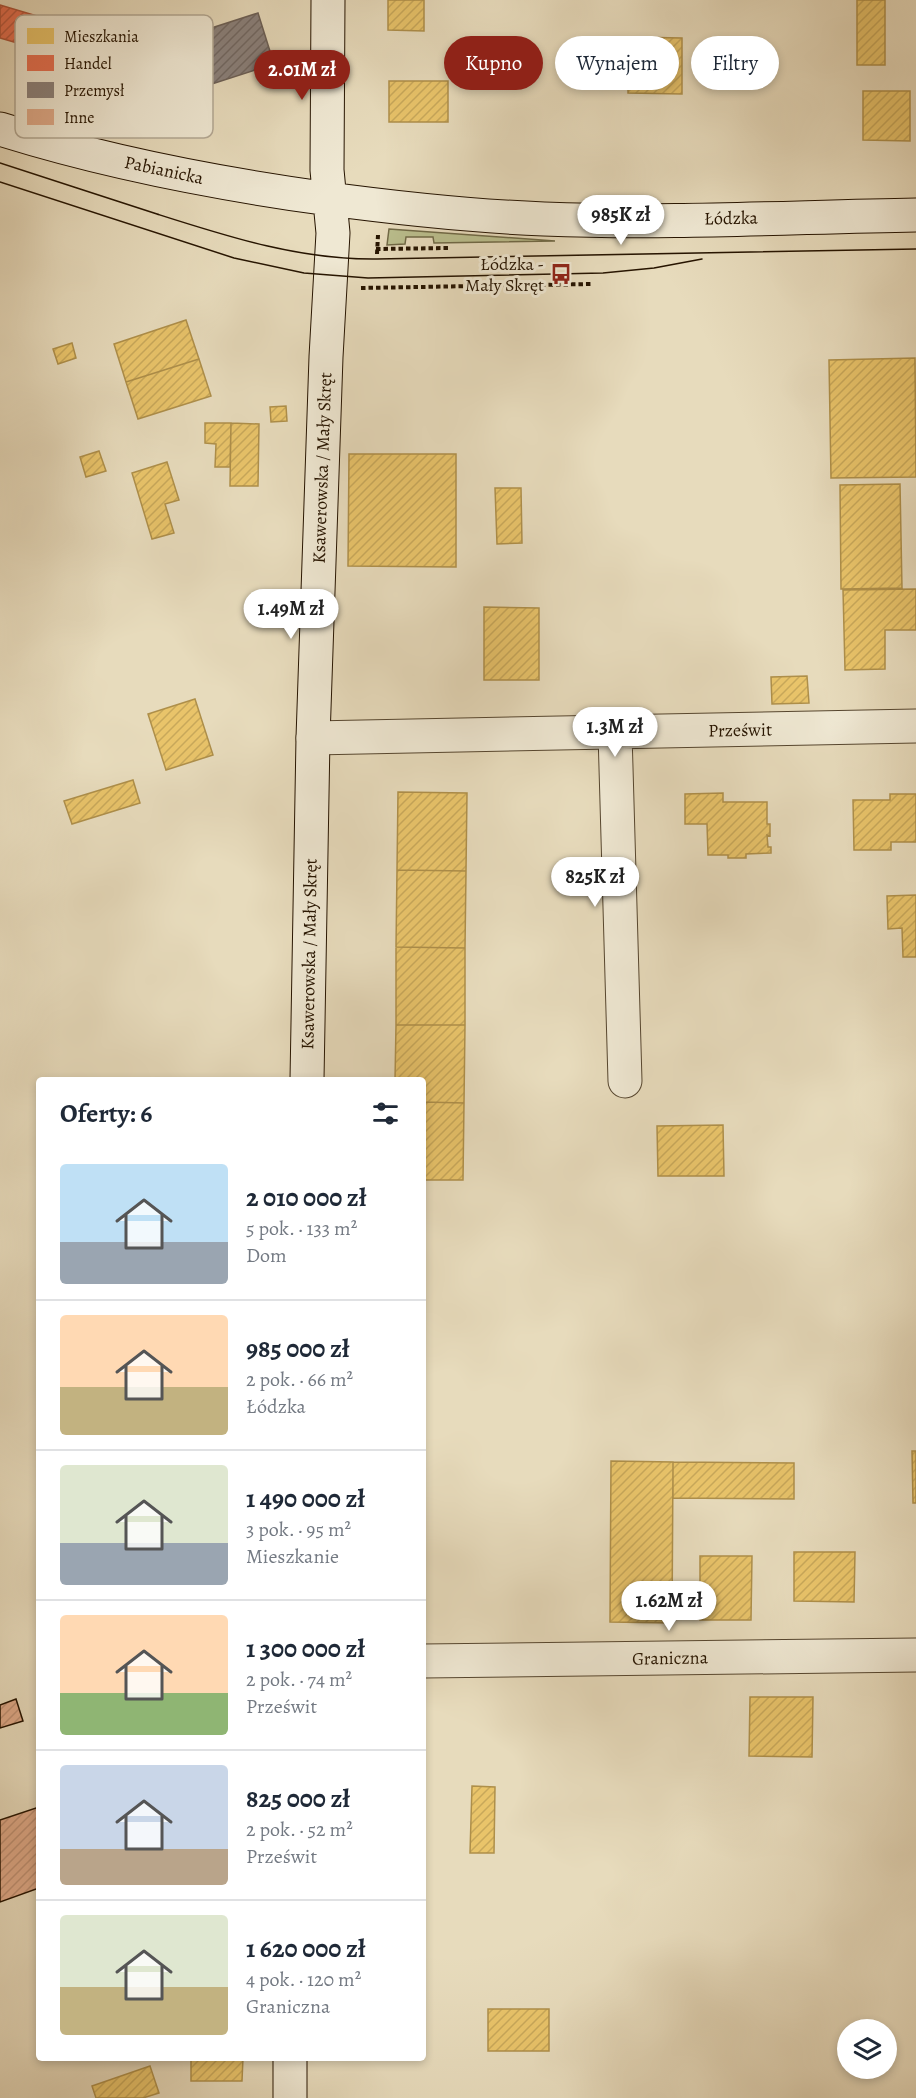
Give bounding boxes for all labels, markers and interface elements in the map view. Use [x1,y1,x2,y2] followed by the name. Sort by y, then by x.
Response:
[15,15,213,138] legend
[64,26,139,48] text: Mieszkania
[444,36,543,90] chip: Kupno
[555,36,679,90] chip: Wynajem
[691,36,779,90] chip: Filtry
[240,50,364,101] pin: 2.01M zł
[64,53,112,75] text: Handel
[268,56,336,83] text: 2.01M zł
[64,80,125,102] text: Przemysł
[64,107,94,129] text: Inne
[122,150,206,190] street label: Pabianicka
[566,195,676,246] pin: 985K zł
[591,201,651,228] text: 985K zł
[704,206,759,230] street label: Łódzka
[465,252,544,297] place label: Łódzka - Mały Skręt
[549,262,573,286] bus stop icon: Łódzka - Mały Skręt
[307,372,337,564] street label: Ksawerowska / Mały Skręt
[229,589,353,640] pin: 1.49M zł
[258,595,324,622] text: 1.49M zł
[560,707,670,758] pin: 1.3M zł
[587,713,643,740] text: 1.3M zł
[708,717,772,743] street label: Prześwit
[540,857,650,908] pin: 825K zł
[295,858,323,1050] street label: Ksawerowska / Mały Skręt
[565,863,625,890] text: 825K zł
[60,1096,152,1131] text: Oferty: 6
[369,1097,402,1130] icon: filters
[246,1180,367,1215] text: 2 010 000 zł
[108,1188,180,1260] icon: home
[246,1215,357,1242] text: 5 pok. · 133 m²
[246,1242,287,1269] text: Dom
[246,1331,350,1366] text: 985 000 zł
[108,1339,180,1411] icon: home
[246,1366,353,1393] text: 2 pok. · 66 m²
[246,1393,306,1420] text: Łódzka
[246,1481,365,1516] text: 1 490 000 zł
[108,1489,180,1561] icon: home
[246,1516,351,1543] text: 3 pok. · 95 m²
[246,1543,339,1570] text: Mieszkanie
[607,1581,731,1632] pin: 1.62M zł
[635,1587,703,1614] text: 1.62M zł
[246,1631,365,1666] text: 1 300 000 zł
[108,1639,180,1711] icon: home
[632,1645,709,1671] street label: Graniczna
[246,1666,352,1693] text: 2 pok. · 74 m²
[246,1693,317,1720] text: Prześwit
[246,1781,350,1816] text: 825 000 zł
[108,1789,180,1861] icon: home
[246,1816,353,1843] text: 2 pok. · 52 m²
[246,1843,317,1870] text: Prześwit
[246,1931,366,1966] text: 1 620 000 zł
[108,1939,180,2011] icon: home
[246,1966,361,1993] text: 4 pok. · 120 m²
[246,1993,330,2020] text: Graniczna
[837,2019,897,2079] map controls
[837,2019,897,2079] button: layers

